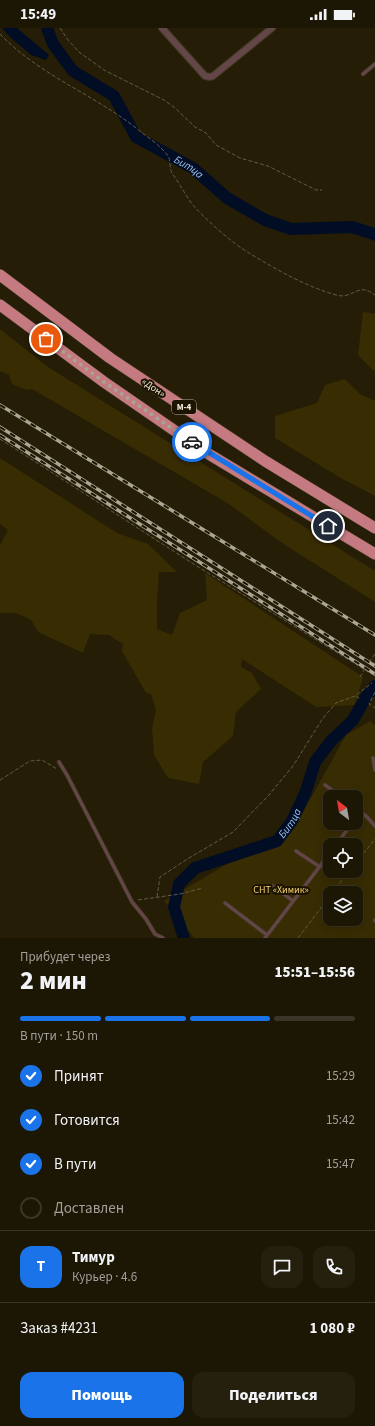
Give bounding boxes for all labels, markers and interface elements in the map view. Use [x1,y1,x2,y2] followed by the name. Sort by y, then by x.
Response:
[20,4,56,25] text: 15:49
[171,152,207,182] water label: Битца
[29,322,63,356] pin
[35,328,57,350] icon: bag
[139,375,168,401] street label: «Дон»
[172,400,196,414] road number: М-4
[172,422,212,462] courier
[181,431,203,453] icon: car
[311,509,345,543] pin
[317,515,339,537] icon: home
[323,790,363,830] north arrow
[323,790,363,926] map controls
[275,806,305,841] water label: Битца
[323,838,363,878] button: locate
[253,883,309,897] park label: СНТ «Химик»
[323,886,363,926] button: layers
[20,948,110,966] text: Прибудет через
[20,962,87,999] text: 2 мин
[274,962,355,983] text: 15:51–15:56
[20,1027,98,1045] text: В пути · 150 m
[20,1065,42,1087] icon: check
[54,1066,104,1087] text: Принят
[326,1067,355,1085] text: 15:29
[20,1109,42,1131] icon: check
[54,1110,120,1131] text: Готовится
[326,1111,355,1129] text: 15:42
[20,1153,42,1175] icon: check
[54,1154,97,1175] text: В пути
[326,1155,355,1173] text: 15:47
[54,1198,124,1219] text: Доставлен
[261,1246,303,1288] button: chat
[313,1246,355,1288] button: phone
[72,1247,115,1268] text: Тимур
[37,1256,45,1277] text: Т
[72,1268,137,1286] text: Курьер · 4.6
[20,1318,98,1339] text: Заказ #4231
[309,1318,355,1339] text: 1 080 ₽
[20,1372,184,1418] button: Помощь
[192,1372,355,1418] button: Поделиться

